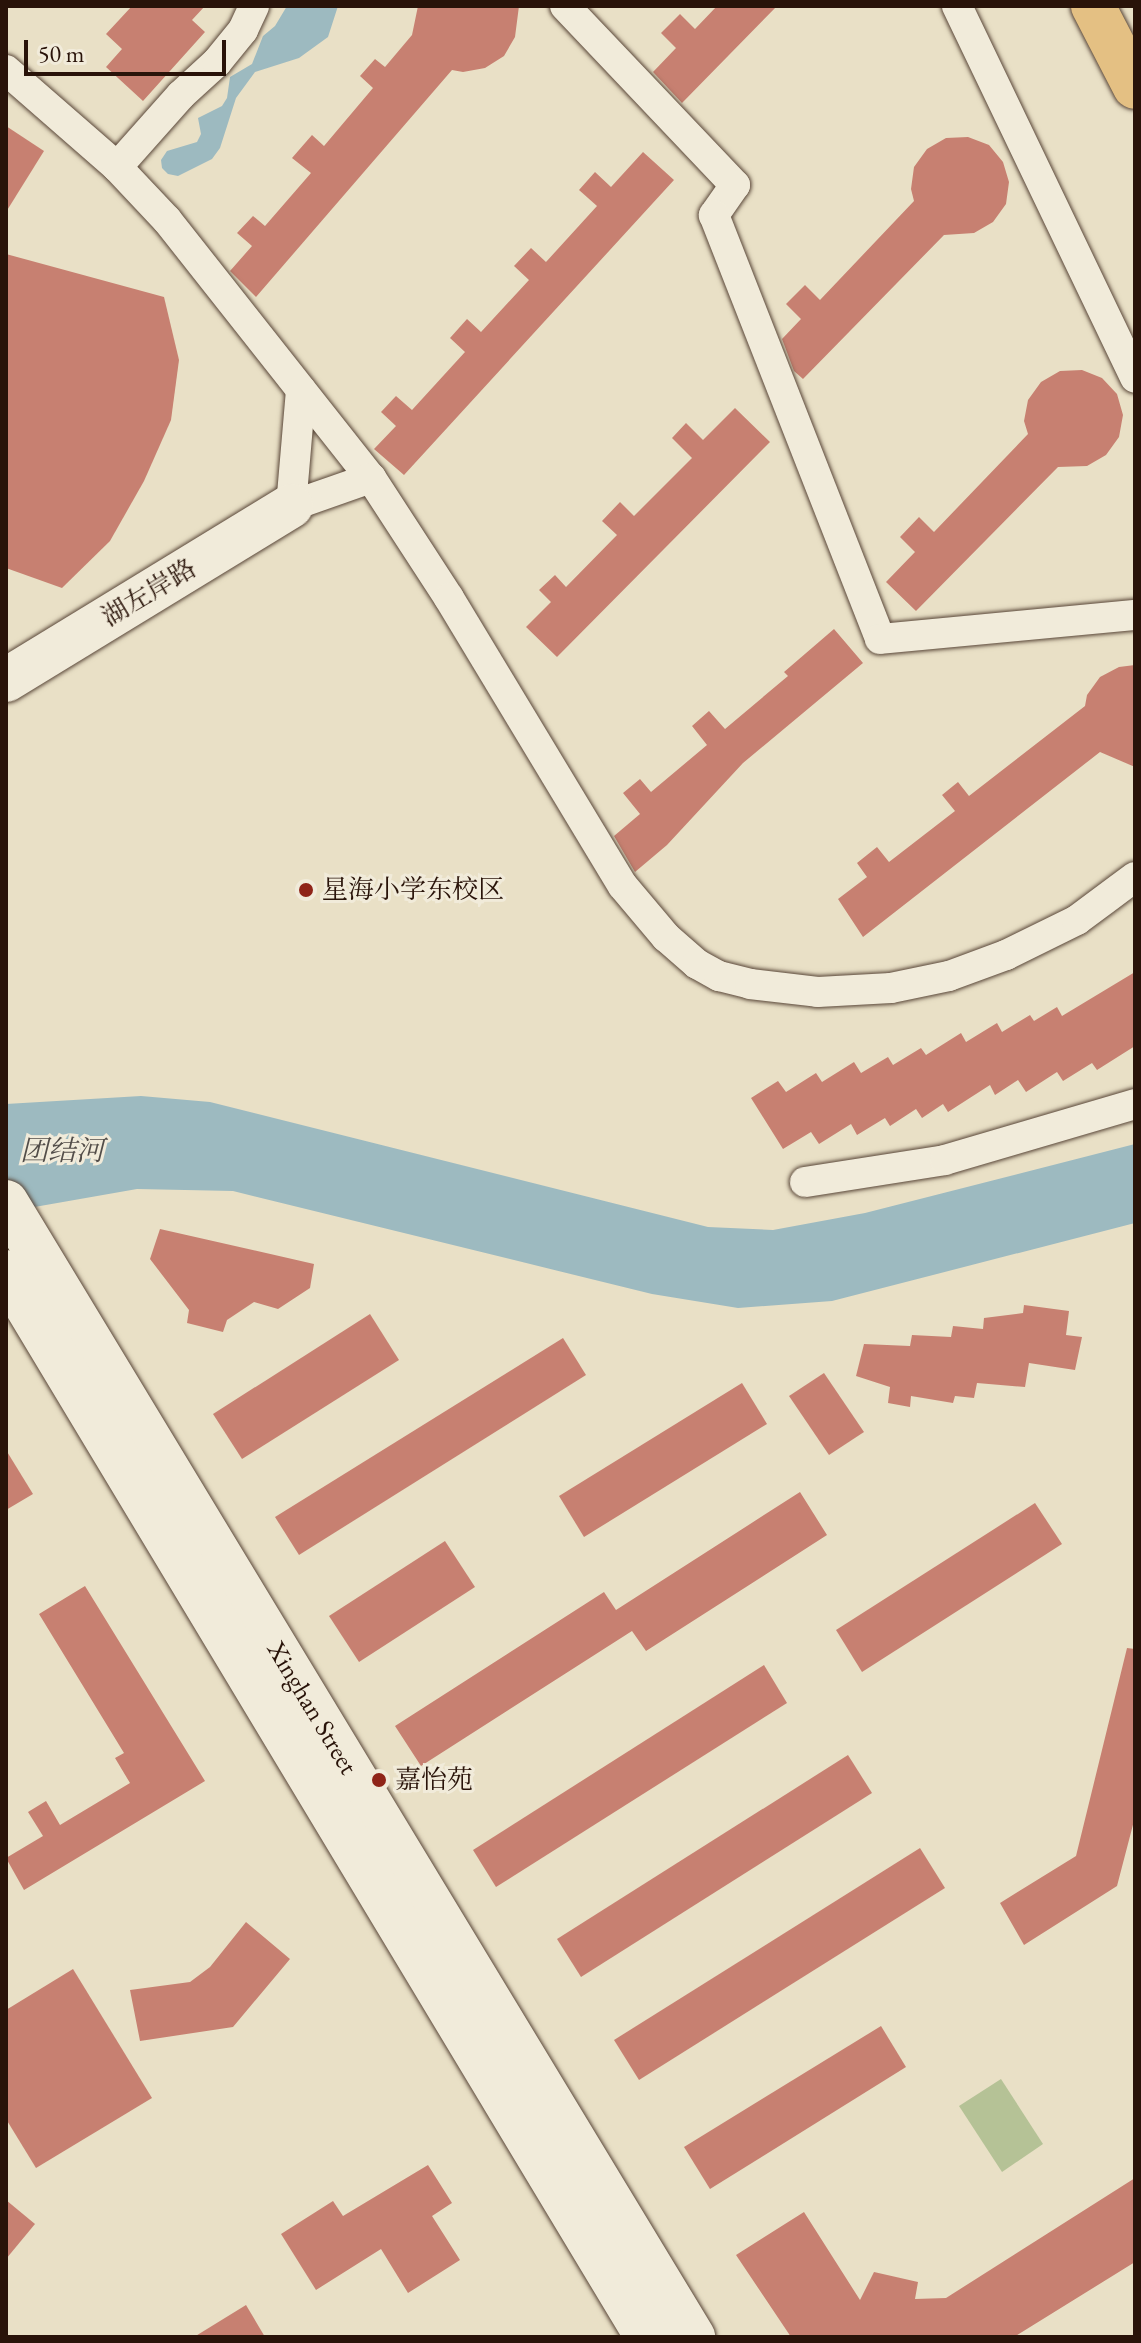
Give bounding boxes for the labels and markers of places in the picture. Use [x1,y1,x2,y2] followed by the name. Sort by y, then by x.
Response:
[322,874,504,906] place label: 星海小学东校区
[297,881,315,899] marker: 星海小学东校区
[395,1764,473,1796] place label: 嘉怡苑
[370,1771,388,1789] marker: 嘉怡苑

